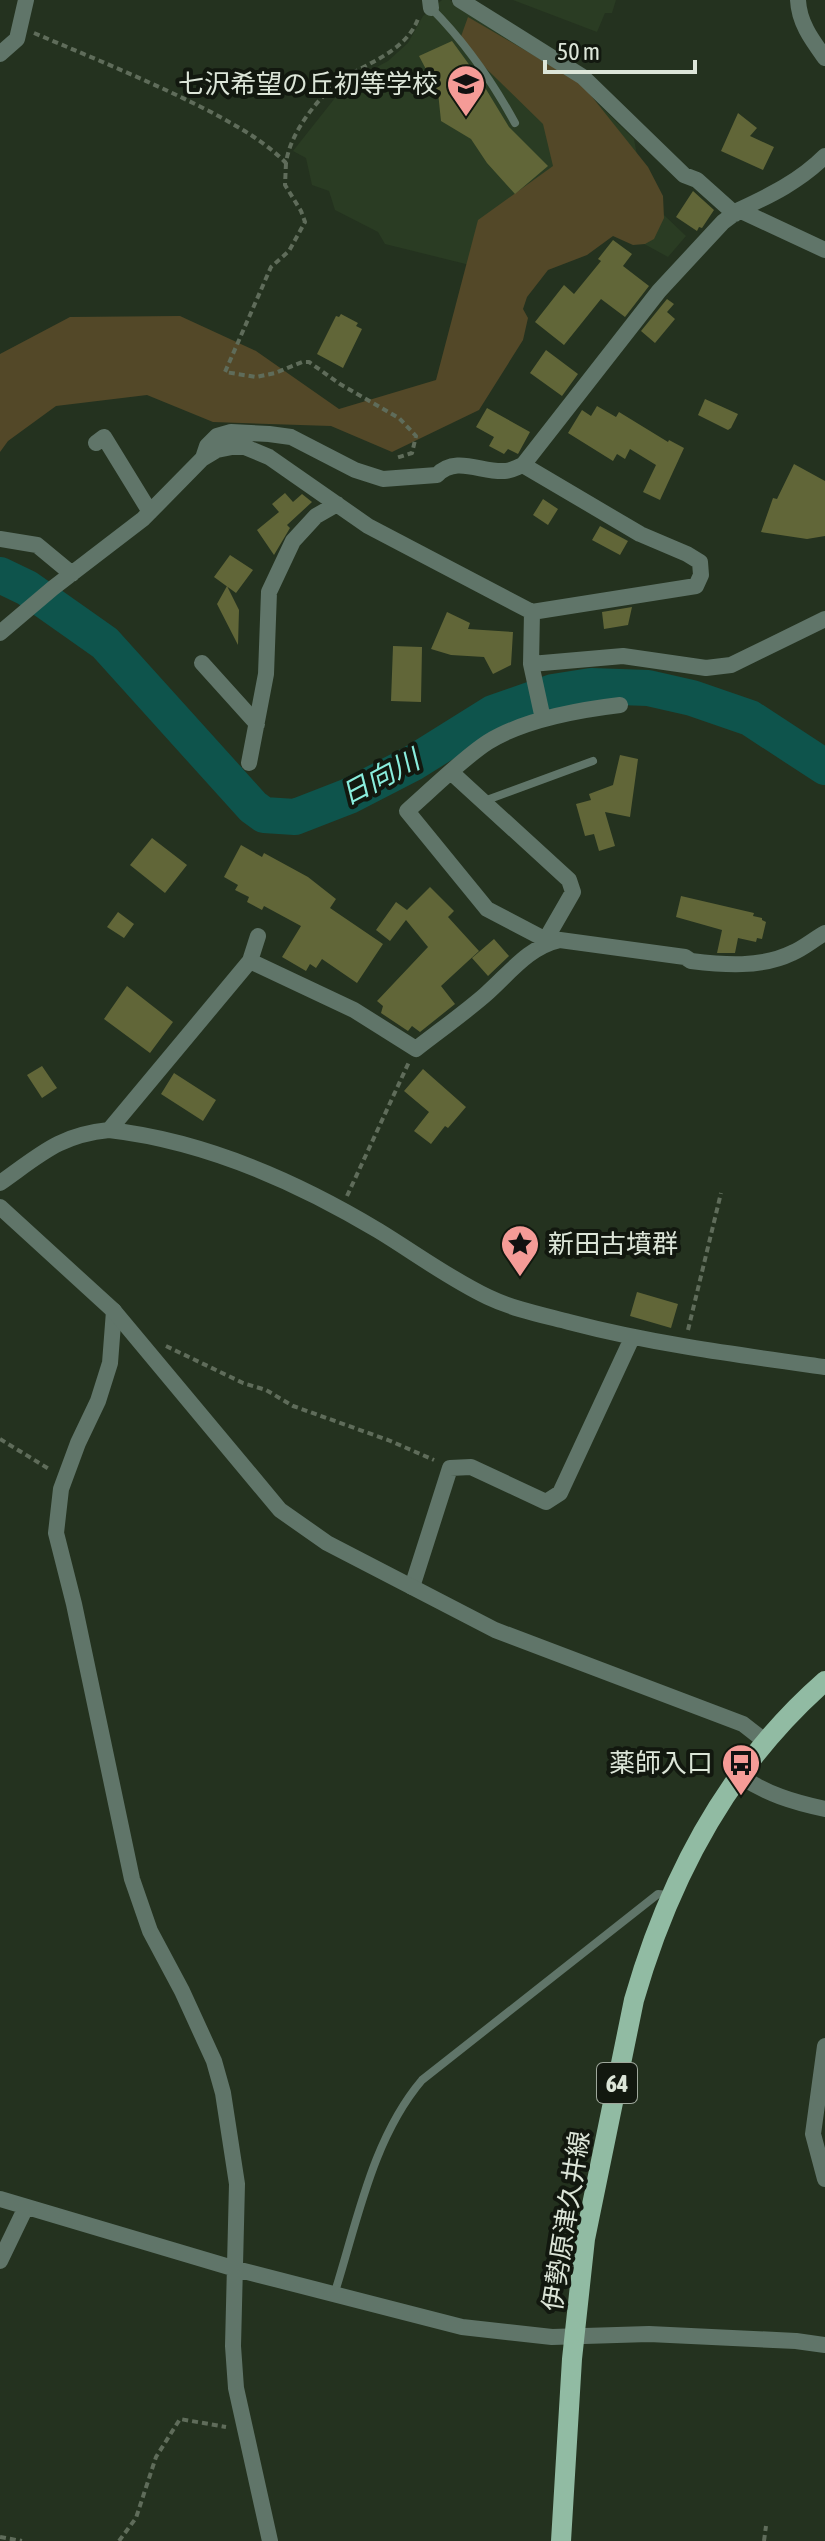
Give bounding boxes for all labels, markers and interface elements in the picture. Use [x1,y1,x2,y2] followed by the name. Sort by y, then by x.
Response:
[545,24,695,74] scale bar
[557,38,600,65] text: 50 m
[445,63,487,118] school or university icon: 七沢希望の丘初等学校
[178,69,438,99] place label: 七沢希望の丘初等学校
[335,742,427,811] water label: 日向川
[499,1223,541,1278] place icon: 新田古墳群
[548,1229,678,1259] place label: 新田古墳群
[720,1742,762,1797] bus stop icon: 薬師入口
[609,1748,713,1778] place label: 薬師入口
[597,2063,637,2103] road number: 64
[537,2129,595,2313] street label: 伊勢原津久井線

